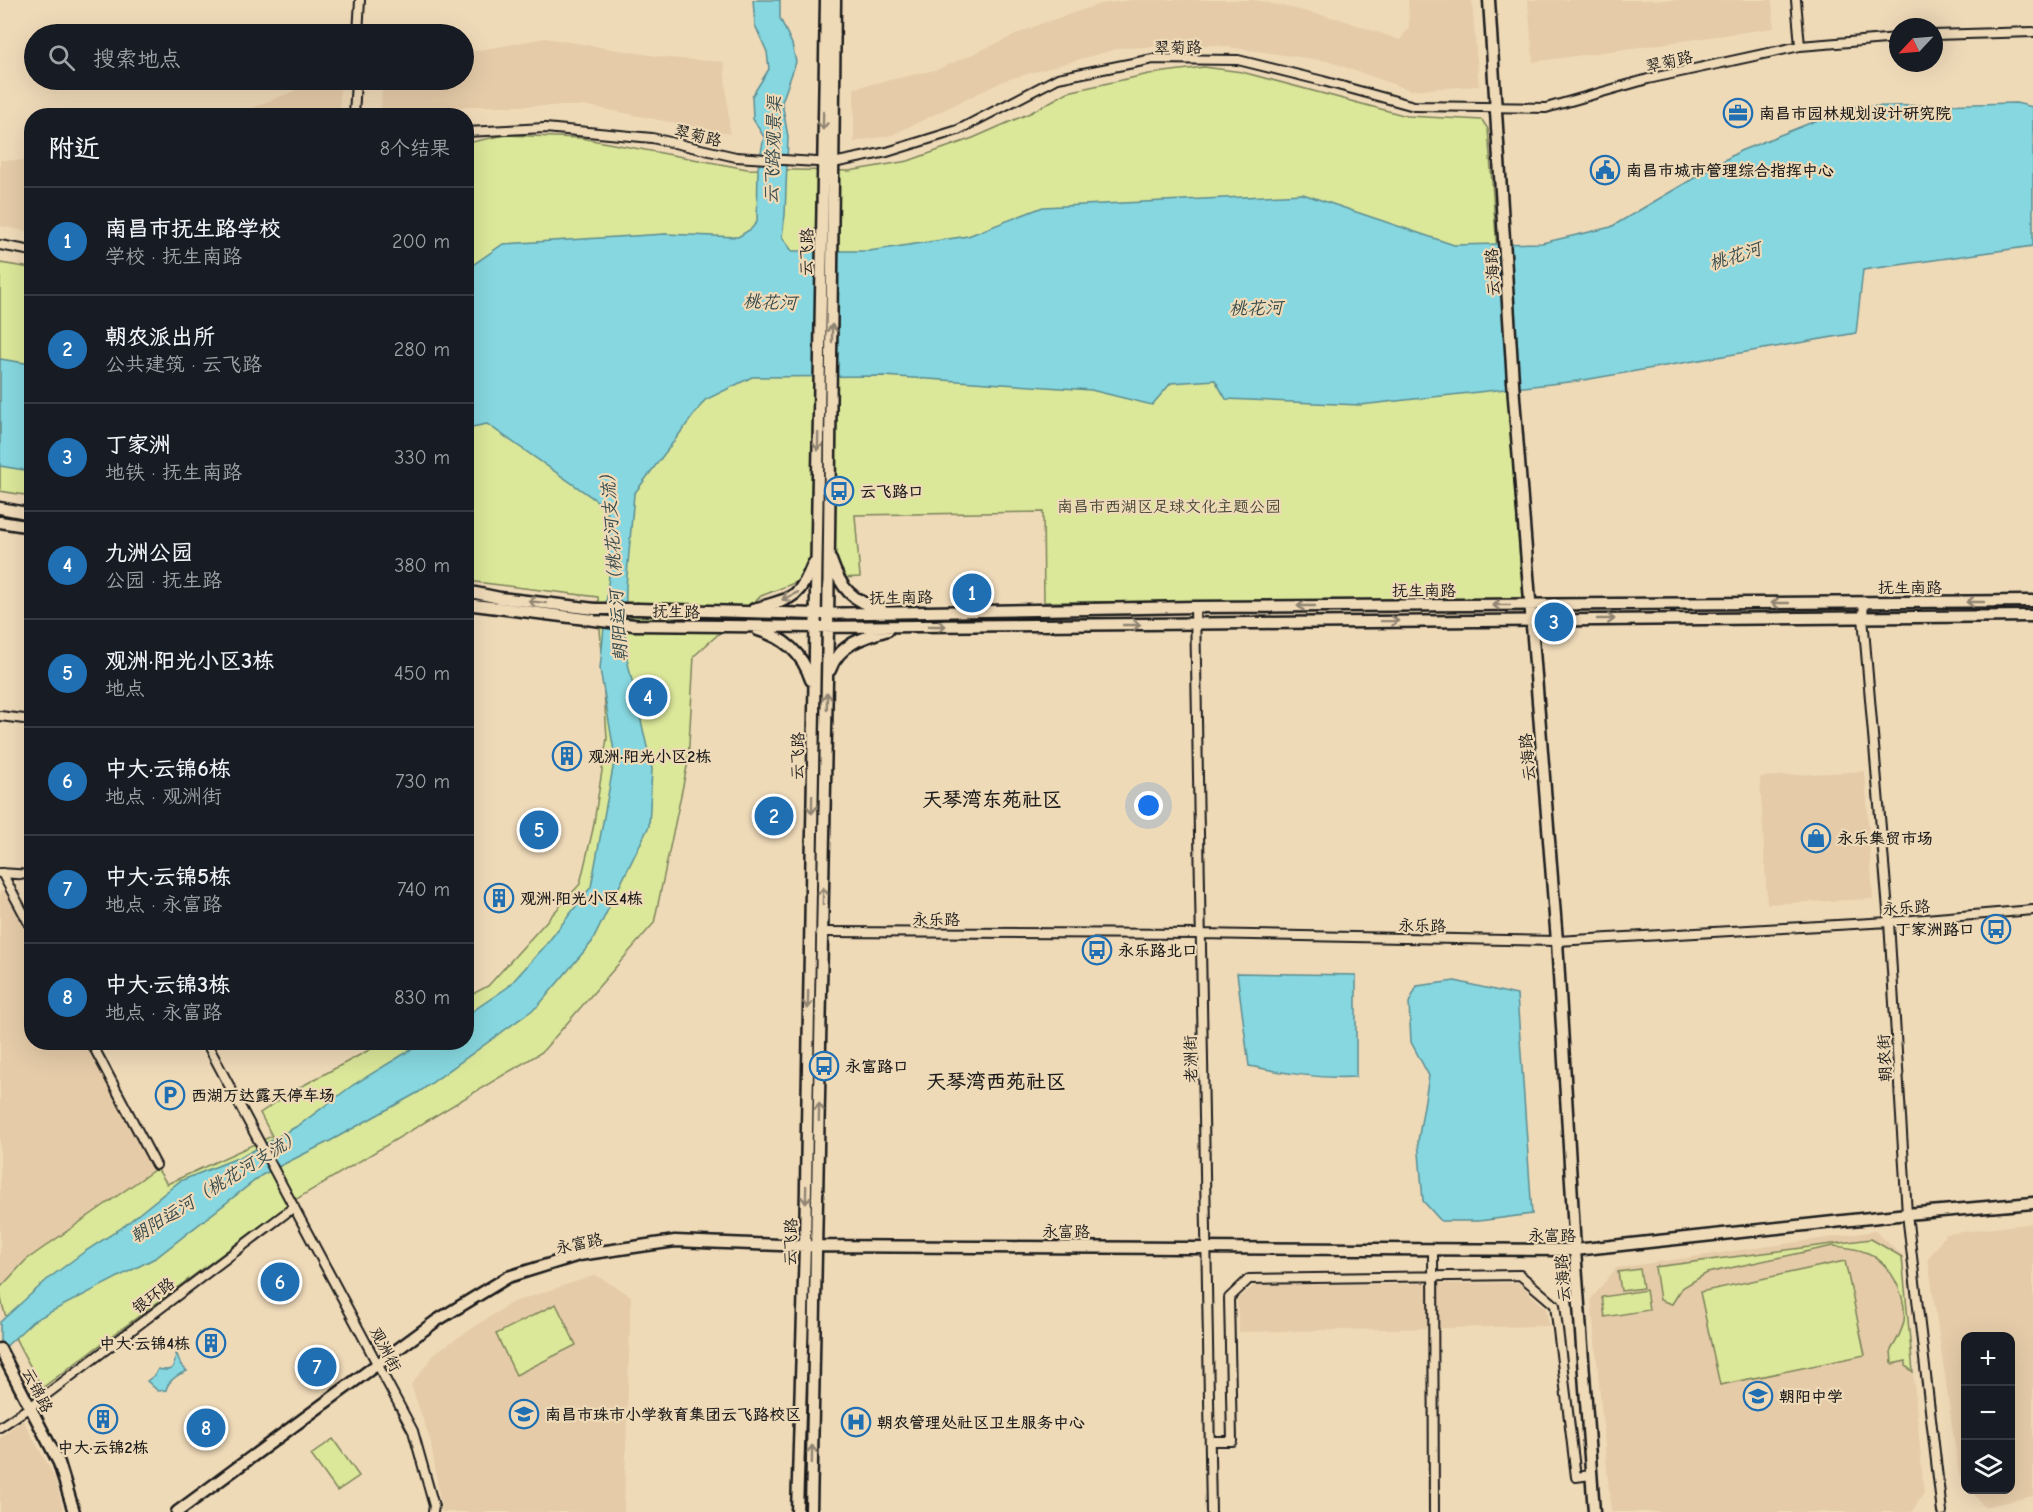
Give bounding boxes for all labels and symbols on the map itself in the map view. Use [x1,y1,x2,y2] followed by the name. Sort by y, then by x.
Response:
[1889,18,1943,72] north arrow
[1154,39,1202,57] street label: 翠菊路
[1644,48,1695,76] street label: 翠菊路
[761,94,786,204] water label: 云飞路观景渠
[1722,97,1754,129] office icon: 南昌市园林规划设计研究院
[1759,105,1951,123] place label: 南昌市园林规划设计研究院
[818,111,829,131] one-way arrow
[672,122,723,150] street label: 翠菊路
[1589,154,1621,186] public building icon: 南昌市城市管理综合指挥中心
[1626,162,1834,180] place label: 南昌市城市管理综合指挥中心
[798,228,816,276] street label: 云飞路
[1706,237,1767,275] water label: 桃花河
[1483,248,1503,296] street label: 云海路
[743,291,800,314] water label: 桃花河
[1229,297,1286,319] water label: 桃花河
[826,323,838,343] one-way arrow
[812,432,824,452] one-way arrow
[597,463,632,662] water label: 朝阳运河（桃花河支流）
[823,475,855,507] bus stop icon: 云飞路口
[860,483,924,501] place label: 云飞路口
[1057,498,1281,516] park label: 南昌市西湖区足球文化主题公园
[952,570,992,616] pin: 1
[1878,579,1942,597] street label: 抚生南路
[1392,582,1456,600] street label: 抚生南路
[869,588,933,608] street label: 抚生南路
[782,591,800,603] one-way arrow
[527,596,547,607] one-way arrow
[1965,596,1985,607] one-way arrow
[1770,597,1790,609] one-way arrow
[1491,599,1511,611] one-way arrow
[1296,600,1316,612] one-way arrow
[1534,600,1574,644] pin: 3
[652,603,700,621] street label: 抚生路
[1595,613,1615,625] one-way arrow
[1379,615,1399,627] one-way arrow
[1121,619,1141,631] one-way arrow
[926,620,946,632] one-way arrow
[628,674,668,720] pin: 4
[821,691,833,711] one-way arrow
[789,732,807,780] street label: 云飞路
[1517,732,1539,782] street label: 云海路
[551,740,583,772] building icon: 观洲·阳光小区2栋
[588,748,711,766] place label: 观洲·阳光小区2栋
[922,788,1062,811] district label: 天琴湾东苑社区
[1134,791,1163,820] your location
[754,794,794,838] pin: 2
[806,794,817,814] one-way arrow
[520,808,558,852] pin: 5
[1800,822,1832,854] shop icon: 永乐集贸市场
[1837,830,1933,848] place label: 永乐集贸市场
[483,882,515,914] building icon: 观洲·阳光小区4栋
[818,886,829,906] one-way arrow
[520,890,643,908] place label: 观洲·阳光小区4栋
[1881,897,1931,919] street label: 永乐路
[912,911,960,929] street label: 永乐路
[1980,913,2012,945] bus stop icon: 丁家洲路口
[1398,917,1446,935] street label: 永乐路
[1895,921,1975,939] place label: 丁家洲路口
[1081,934,1113,966] bus stop icon: 永乐路北口
[1118,942,1198,960] place label: 永乐路北口
[802,989,814,1009] one-way arrow
[1875,1034,1895,1082] street label: 朝农街
[1182,1035,1200,1083] street label: 老洲街
[808,1050,840,1082] bus stop icon: 永富路口
[845,1058,909,1076] place label: 永富路口
[926,1070,1066,1093] district label: 天琴湾西苑社区
[154,1079,186,1111] parking icon: 西湖万达露天停车场
[191,1087,335,1105] place label: 西湖万达露天停车场
[813,1102,825,1122] one-way arrow
[127,1125,306,1248] water label: 朝阳运河（桃花河支流）
[800,1184,812,1204] one-way arrow
[782,1218,800,1266] street label: 云飞路
[1042,1223,1090,1241] street label: 永富路
[1528,1227,1576,1245] street label: 永富路
[554,1230,605,1258] street label: 永富路
[1552,1253,1574,1303] street label: 云海路
[260,1260,300,1304] pin: 6
[129,1274,178,1317] street label: 银环路
[366,1324,404,1375] street label: 观洲街
[195,1327,227,1359] building icon: 中大·云锦4栋
[99,1335,190,1353] place label: 中大·云锦4栋
[298,1344,336,1390] pin: 7
[18,1365,56,1416] street label: 云锦路
[1742,1380,1774,1412] school or university icon: 朝阳中学
[1779,1388,1843,1406] place label: 朝阳中学
[508,1398,540,1430] school or university icon: 南昌市珠市小学教育集团云飞路校区
[87,1403,119,1435] building icon: 中大·云锦2栋
[186,1406,226,1450] pin: 8
[545,1406,801,1424] place label: 南昌市珠市小学教育集团云飞路校区
[840,1406,872,1438] hospital icon: 朝农管理处社区卫生服务中心
[877,1414,1085,1432] place label: 朝农管理处社区卫生服务中心
[57,1439,149,1457] place label: 中大·云锦2栋
[807,1444,818,1464] one-way arrow

